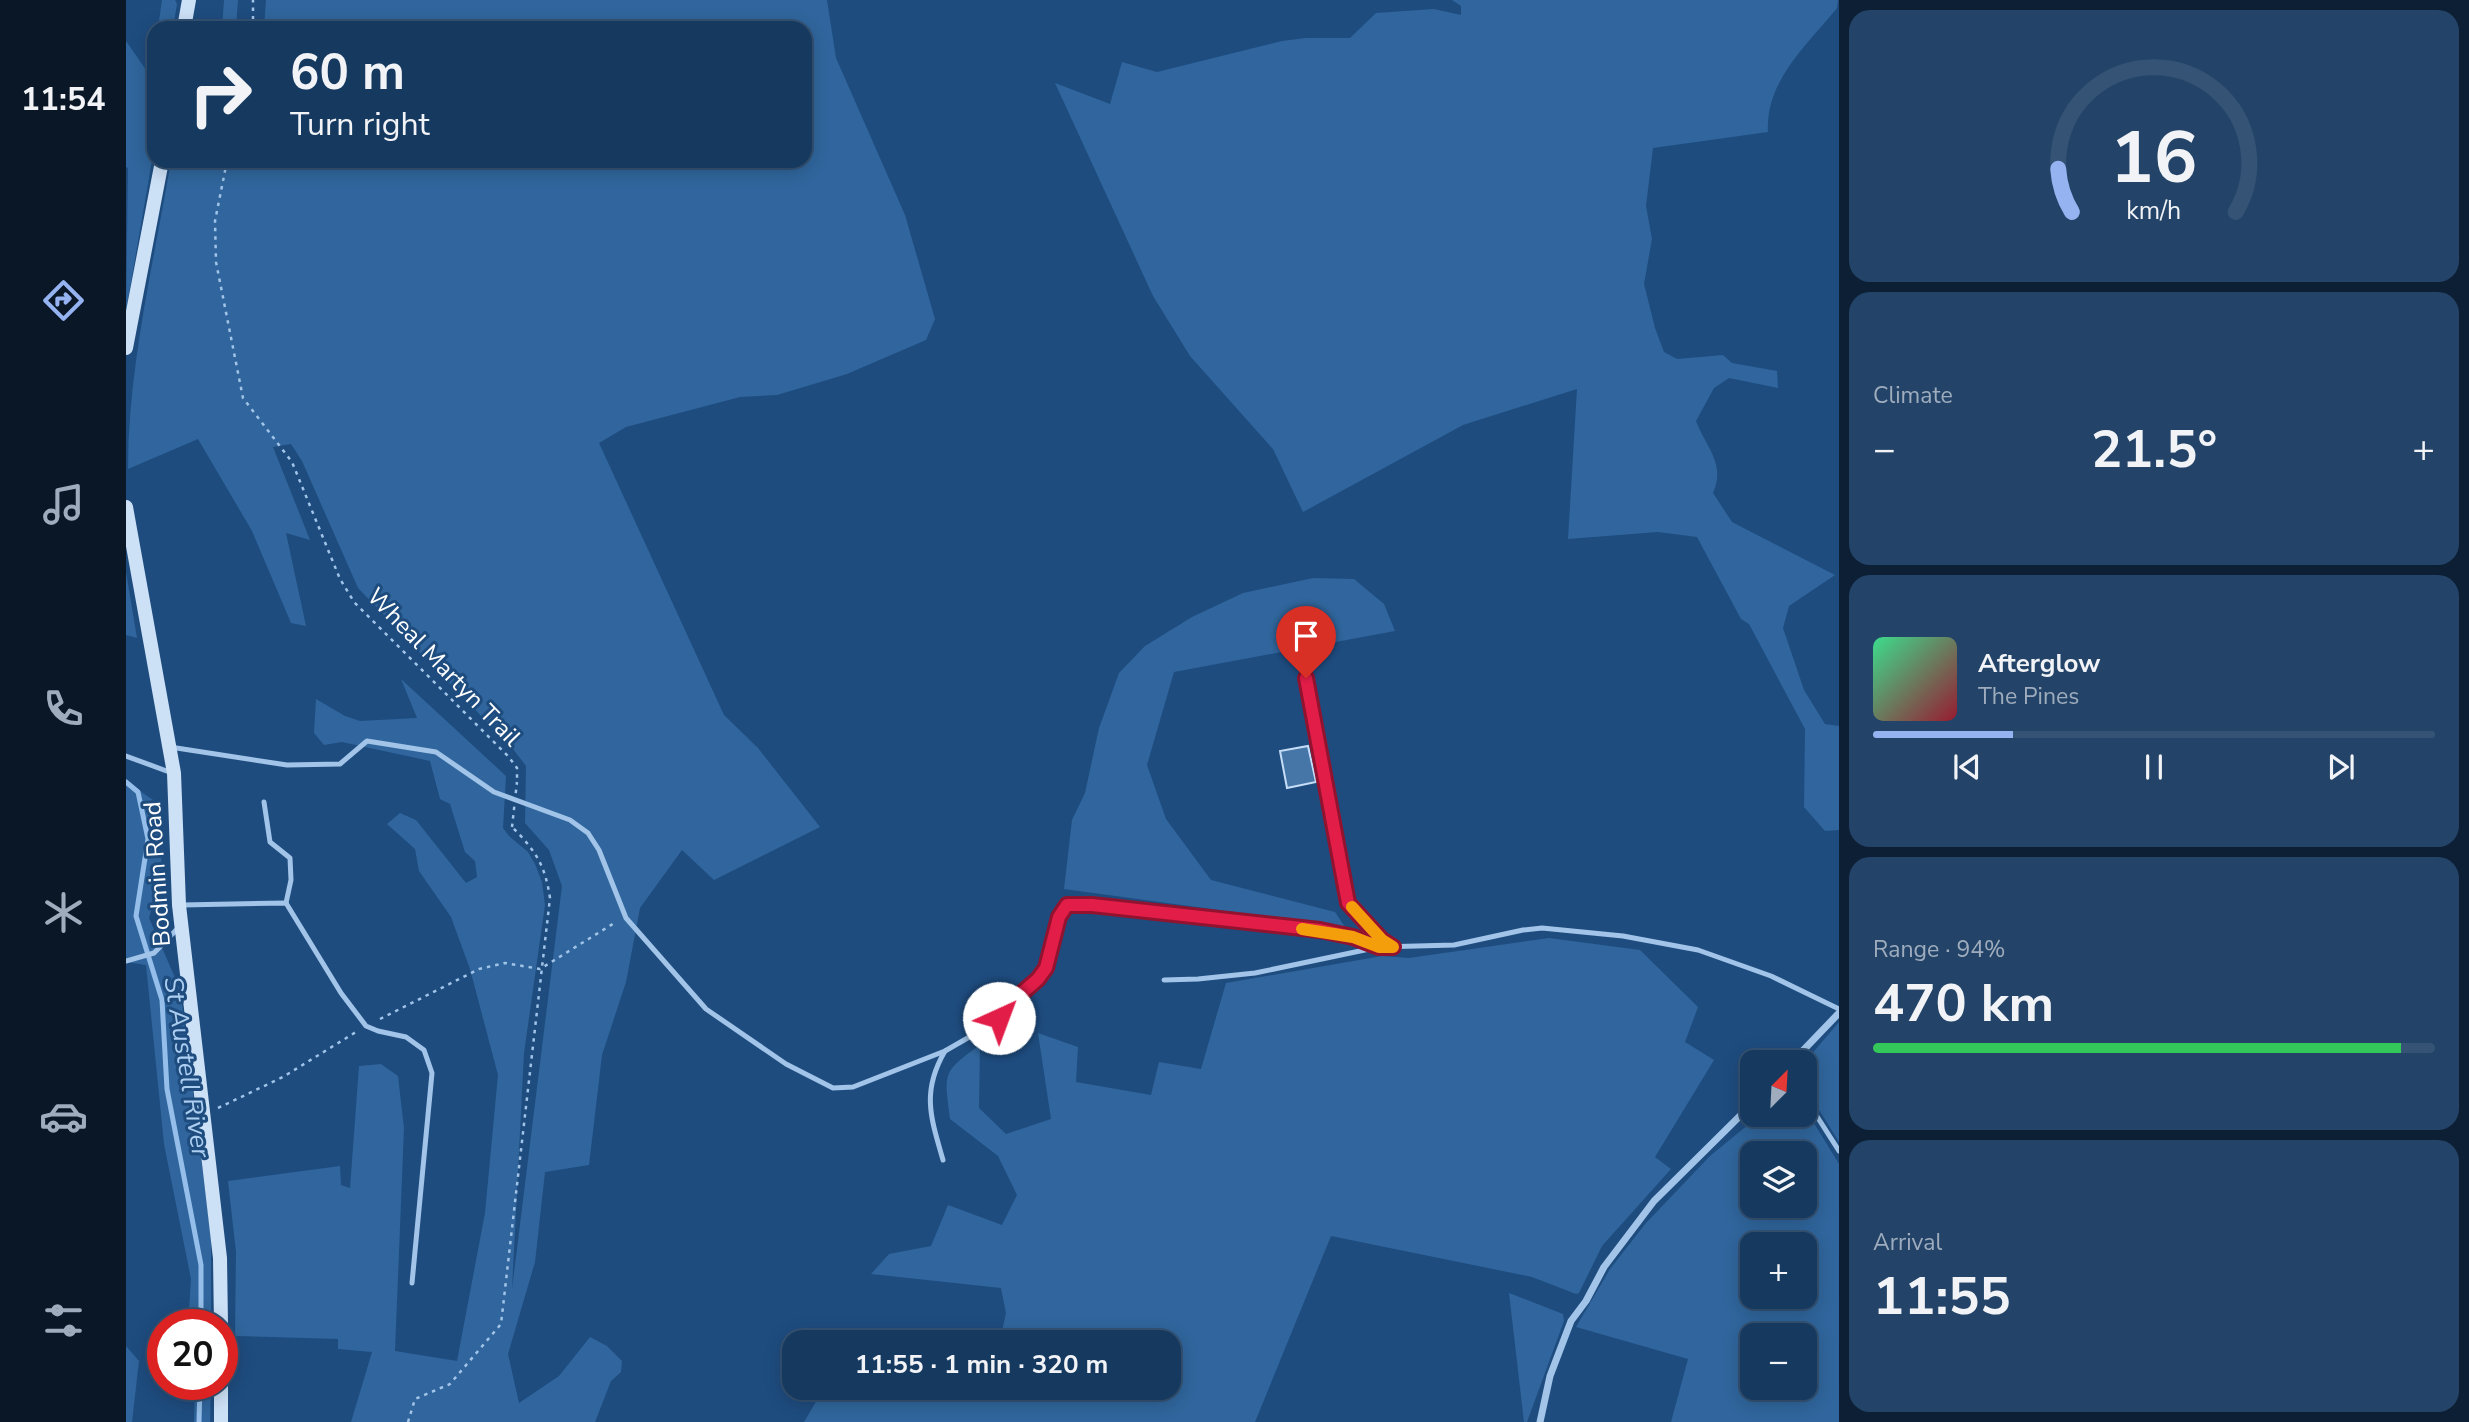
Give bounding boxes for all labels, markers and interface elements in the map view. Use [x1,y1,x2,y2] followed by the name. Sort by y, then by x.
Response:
[290,39,405,106] text: 60 m
[175,49,266,140] icon: right
[21,78,105,121] text: 11:54
[290,103,430,146] text: Turn right
[2110,109,2198,209] text: 16
[2126,194,2182,228] text: km/h
[39,276,88,325] icon: directions
[1873,380,1953,411] text: Climate
[2091,414,2217,485] text: 21.5°
[1873,424,1896,475] text: −
[2412,424,2435,475] text: +
[39,480,88,529] icon: music
[360,581,528,753] street label: Wheal Martyn Trail
[1276,606,1336,678] pin
[1287,617,1325,655] icon: arrive
[1978,646,2101,681] text: Afterglow
[1978,681,2079,712] text: The Pines
[39,684,88,733] icon: phone
[1948,748,1986,786] icon: previous
[2135,748,2173,786] icon: pause
[2322,748,2360,786] icon: next
[136,800,178,948] street label: Bodmin Road
[39,888,88,937] icon: climate
[1873,934,2005,965] text: Range · 94%
[1873,968,2054,1039] text: 470 km
[155,974,219,1160] water label: St Austell River
[962,981,1036,1055] position arrow
[1740,1050,1816,1127] north arrow
[1740,1050,1817,1400] map controls
[39,1092,88,1141] icon: car
[1740,1141,1817,1218] button: layers
[1873,1227,1942,1258] text: Arrival
[1740,1232,1817,1309] button: +
[1873,1261,2011,1332] text: 11:55
[39,1296,88,1345] icon: filters
[147,1309,238,1400] speed limit sign: 20
[1740,1323,1817,1400] button: −
[855,1347,1108,1382] text: 11:55 · 1 min · 320 m

